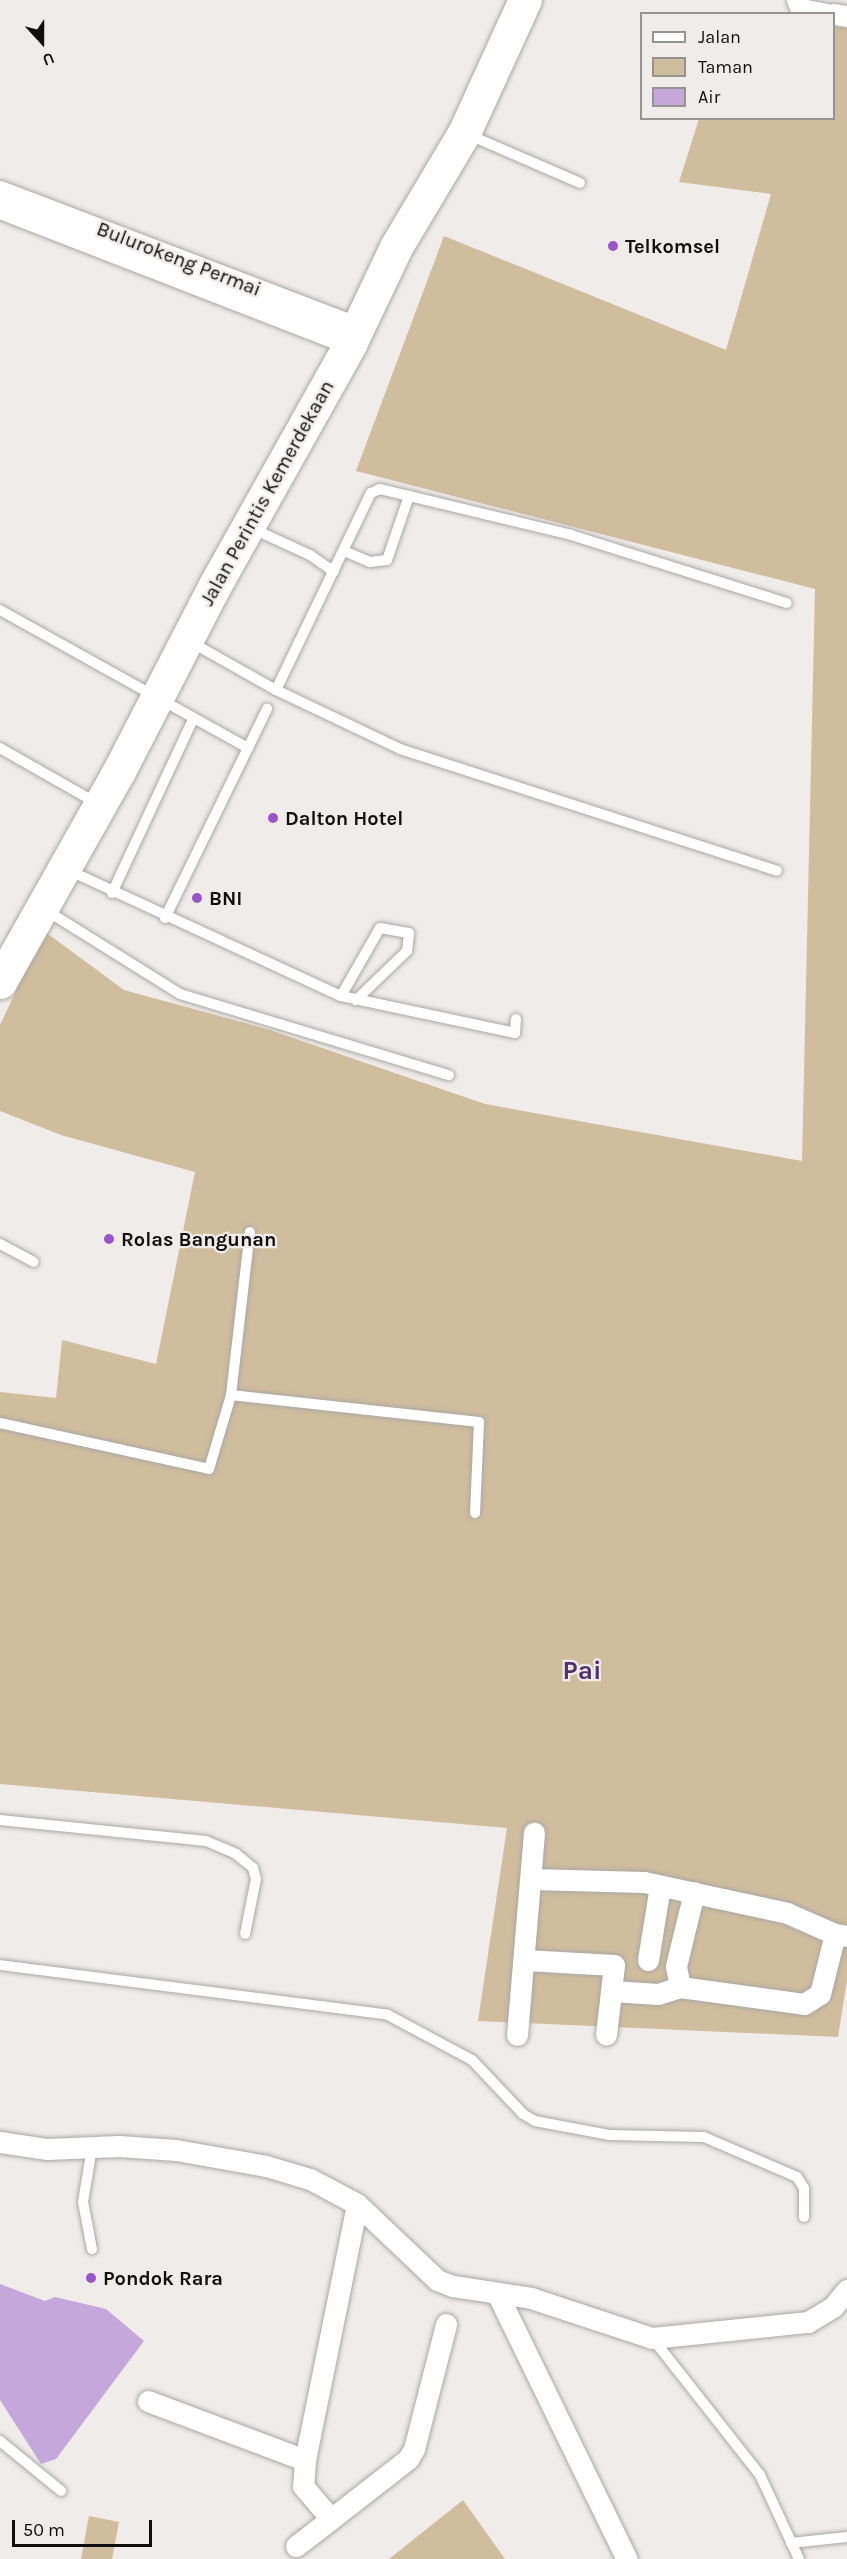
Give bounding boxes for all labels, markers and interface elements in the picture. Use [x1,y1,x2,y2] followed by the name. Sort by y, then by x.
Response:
[12,12,72,72] north arrow
[640,12,835,120] legend
[698,26,741,48] text: Jalan
[40,48,57,70] text: U
[698,56,753,78] text: Taman
[698,86,720,108] text: Air
[93,217,265,301] street label: Bulurokeng Permai
[625,234,720,258] place label: Telkomsel
[606,239,620,253] marker: Telkomsel
[195,376,339,610] street label: Jalan Perintis Kemerdekaan
[285,806,403,830] place label: Dalton Hotel
[266,811,280,825] marker: Dalton Hotel
[209,886,242,910] place label: BNI
[190,891,204,905] marker: BNI
[121,1227,277,1251] place label: Rolas Bangunan
[102,1232,116,1246] marker: Rolas Bangunan
[563,1655,601,1687] district label: Pai
[103,2266,223,2290] place label: Pondok Rara
[84,2271,98,2285] marker: Pondok Rara
[15,2508,154,2546] scale bar
[23,2519,65,2541] text: 50 m

